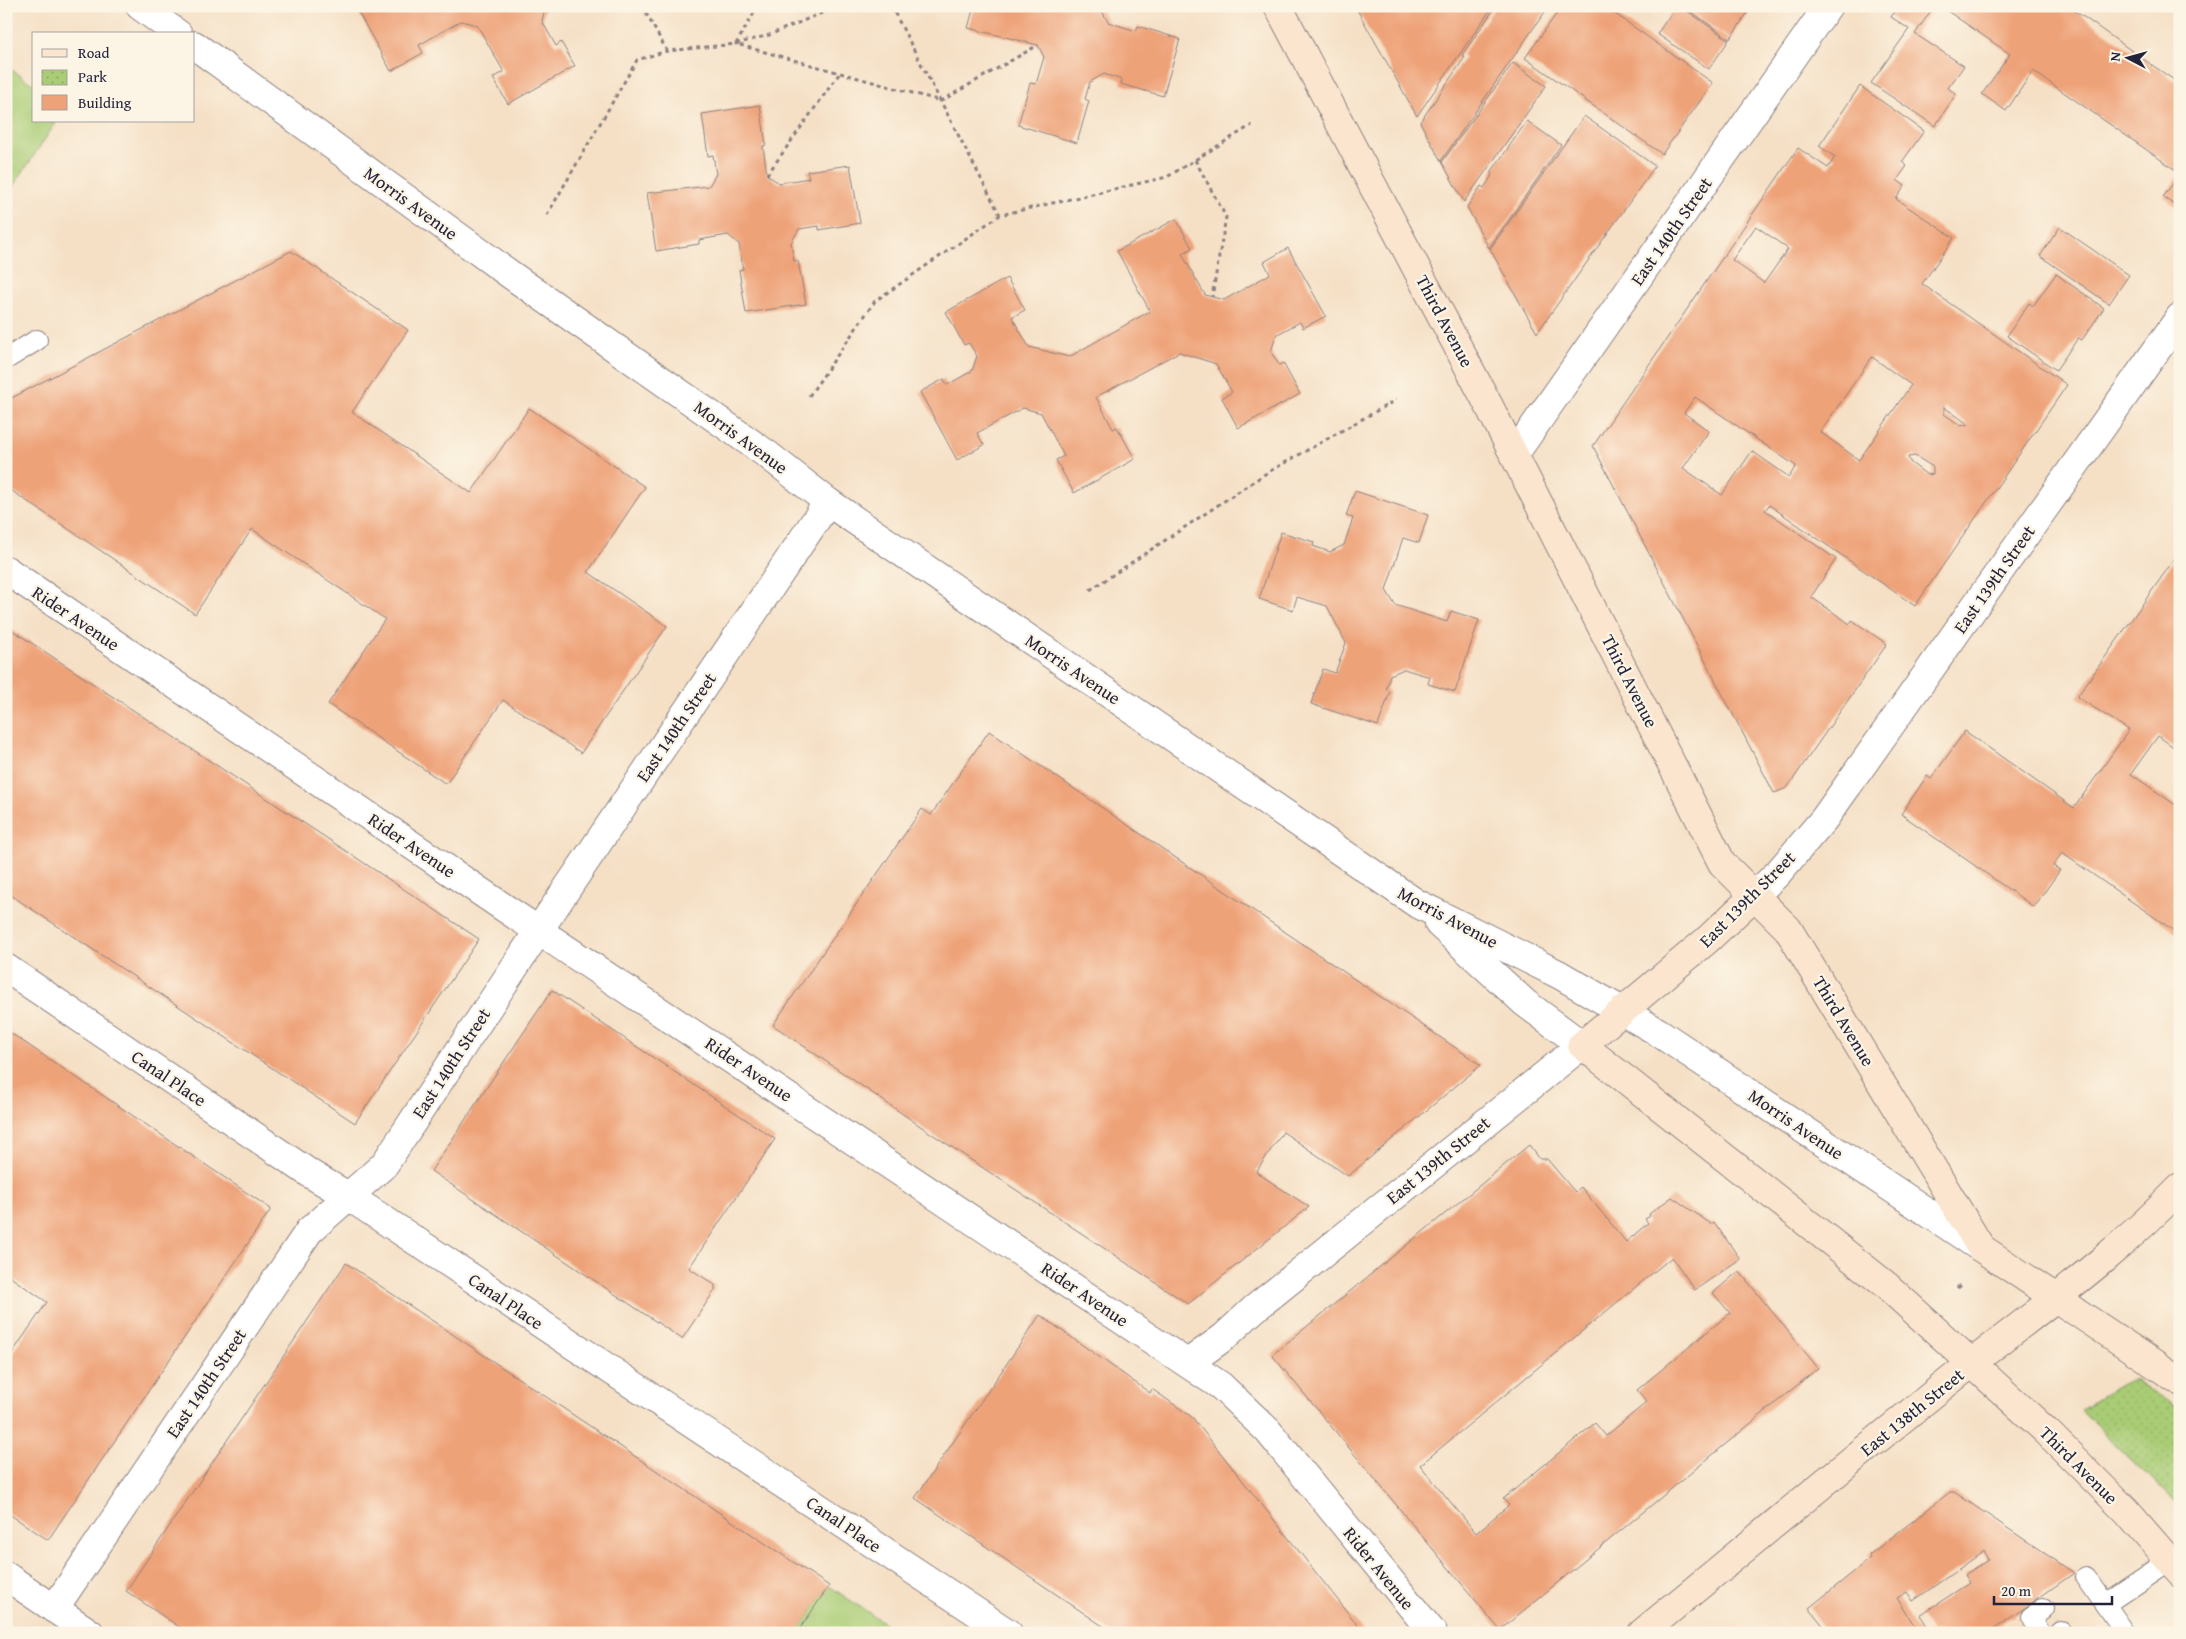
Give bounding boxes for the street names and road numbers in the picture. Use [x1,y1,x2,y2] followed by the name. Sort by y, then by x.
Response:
[358,160,464,246] street label: Morris Avenue
[1624,171,1719,291] street label: East 140th Street
[1409,270,1481,372] street label: Third Avenue
[688,394,794,480] street label: Morris Avenue
[1947,519,2042,639] street label: East 139th Street
[27,579,125,657] street label: Rider Avenue
[1020,627,1126,711] street label: Morris Avenue
[1595,630,1665,732] street label: Third Avenue
[629,666,723,787] street label: East 140th Street
[363,806,461,884] street label: Rider Avenue
[1693,844,1802,953] street label: East 139th Street
[1393,879,1503,955] street label: Morris Avenue
[1806,971,1882,1071] street label: Third Avenue
[405,1002,497,1124] street label: East 140th Street
[700,1030,798,1108] street label: Rider Avenue
[126,1043,212,1113] street label: Canal Place
[1743,1082,1849,1166] street label: Morris Avenue
[1380,1109,1496,1210] street label: East 139th Street
[1036,1255,1134,1333] street label: Rider Avenue
[463,1266,549,1336] street label: Canal Place
[159,1322,253,1443] street label: East 140th Street
[1854,1361,1970,1462] street label: East 138th Street
[2034,1420,2124,1510] street label: Third Avenue
[801,1489,887,1559] street label: Canal Place
[1337,1521,1421,1615] street label: Rider Avenue

